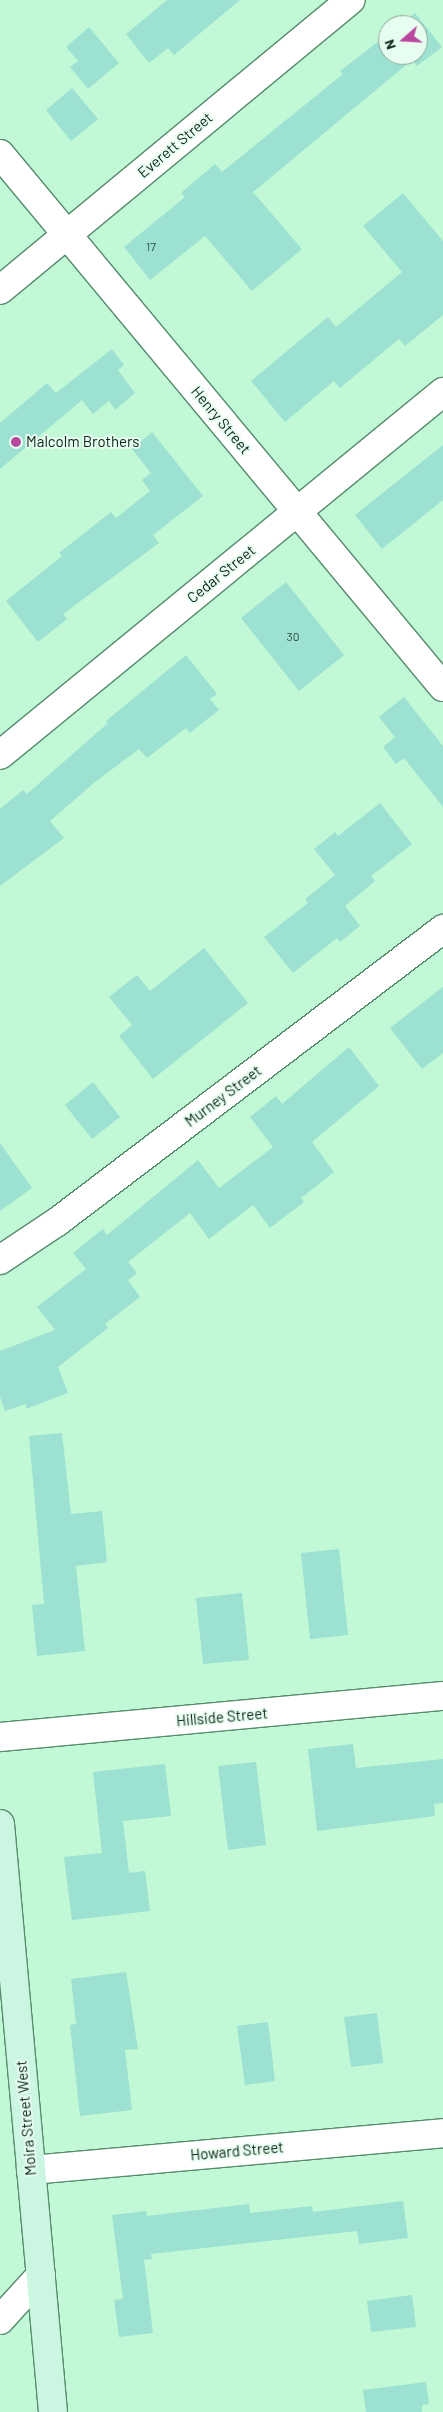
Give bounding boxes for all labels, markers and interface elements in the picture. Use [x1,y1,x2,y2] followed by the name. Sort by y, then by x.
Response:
[378,15,428,65] north arrow
[380,38,399,52] text: N
[134,109,216,181] street label: Everett Street
[146,240,156,254] house number: 17
[188,383,254,457] street label: Henry Street
[26,433,140,451] place label: Malcolm Brothers
[10,436,22,448] marker: Malcolm Brothers
[183,541,259,607] street label: Cedar Street
[287,630,299,644] house number: 30
[181,1061,265,1131] street label: Murney Street
[176,1704,268,1730] street label: Hillside Street
[12,2060,40,2176] street label: Moira Street West
[190,2138,284,2164] street label: Howard Street

